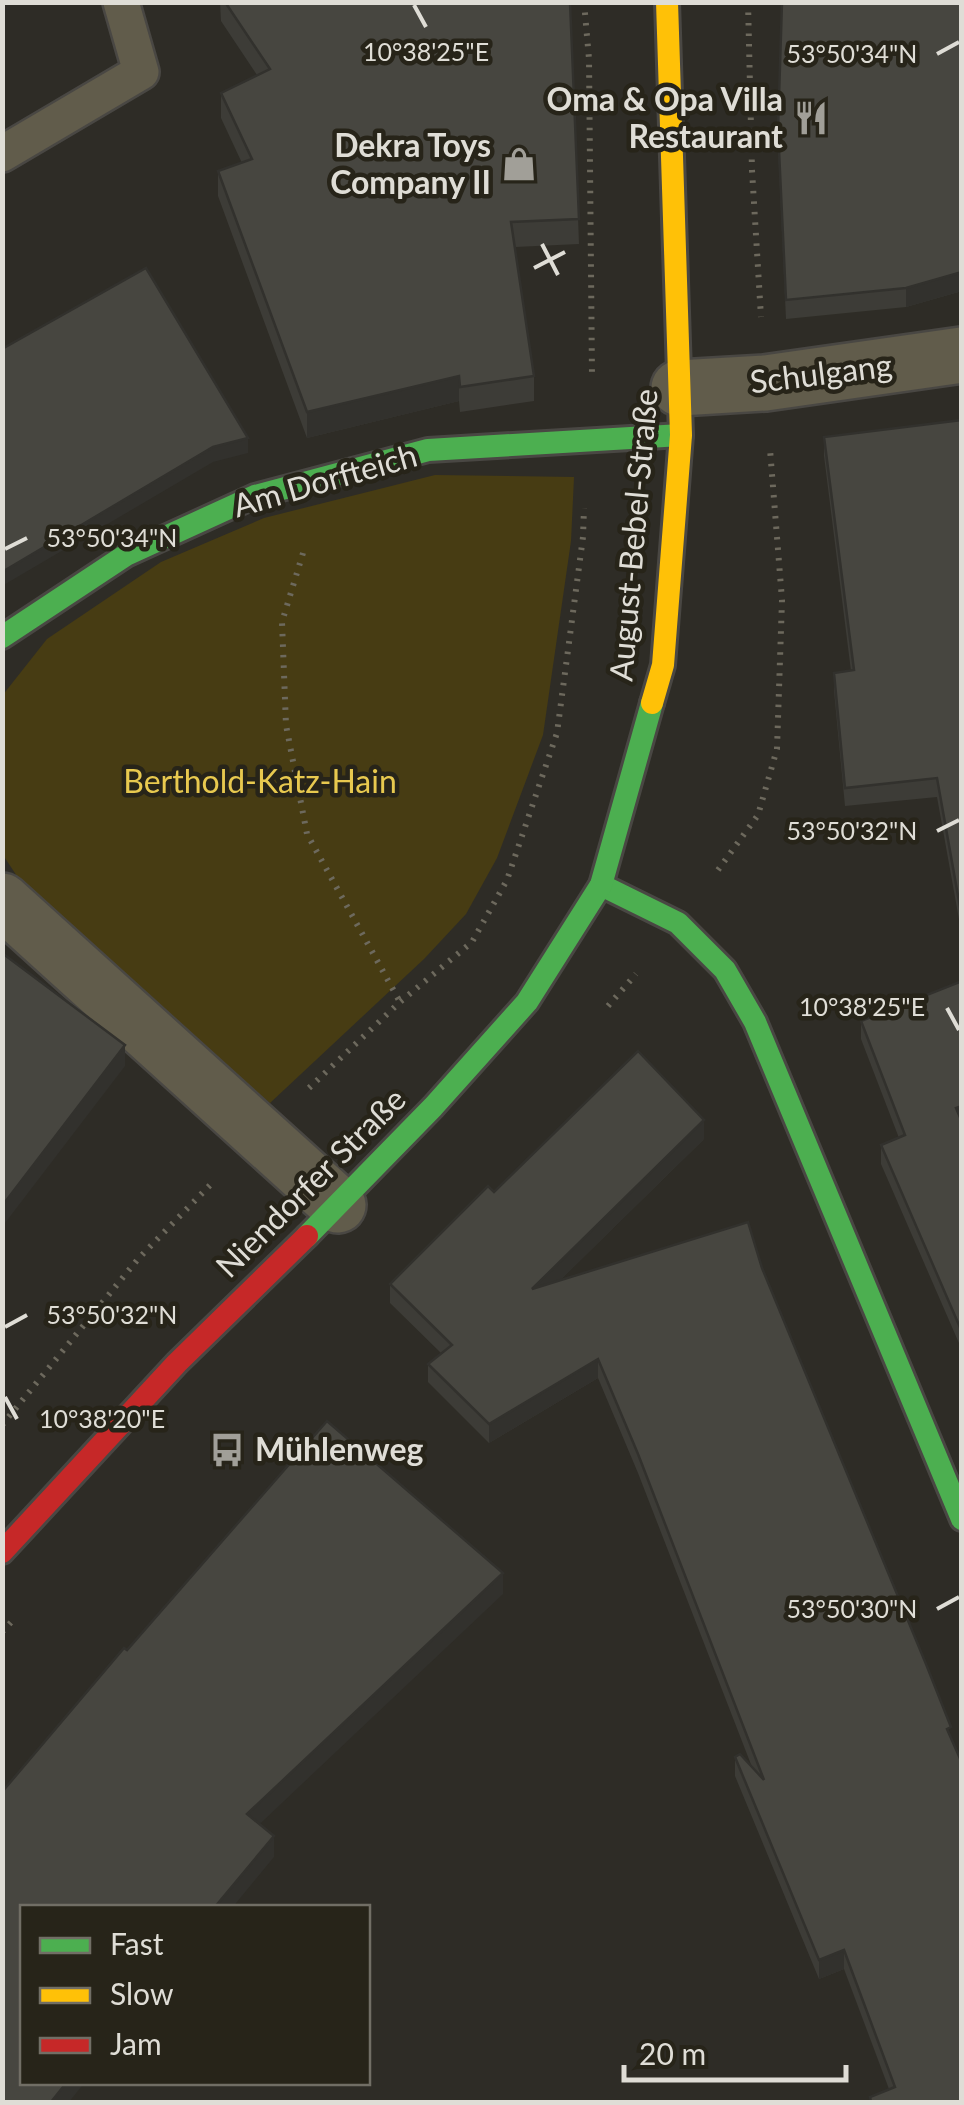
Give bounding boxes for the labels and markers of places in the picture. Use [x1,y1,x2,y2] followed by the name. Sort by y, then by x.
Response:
[547,79,783,155] place label: Oma & Opa Villa Restaurant
[792,99,830,137] restaurant icon: Oma & Opa Villa Restaurant
[330,125,491,201] place label: Dekra Toys Company II
[500,145,538,183] shop icon: Dekra Toys Company II
[255,1429,423,1468] place label: Mühlenweg
[208,1431,246,1469] bus stop icon: Mühlenweg

